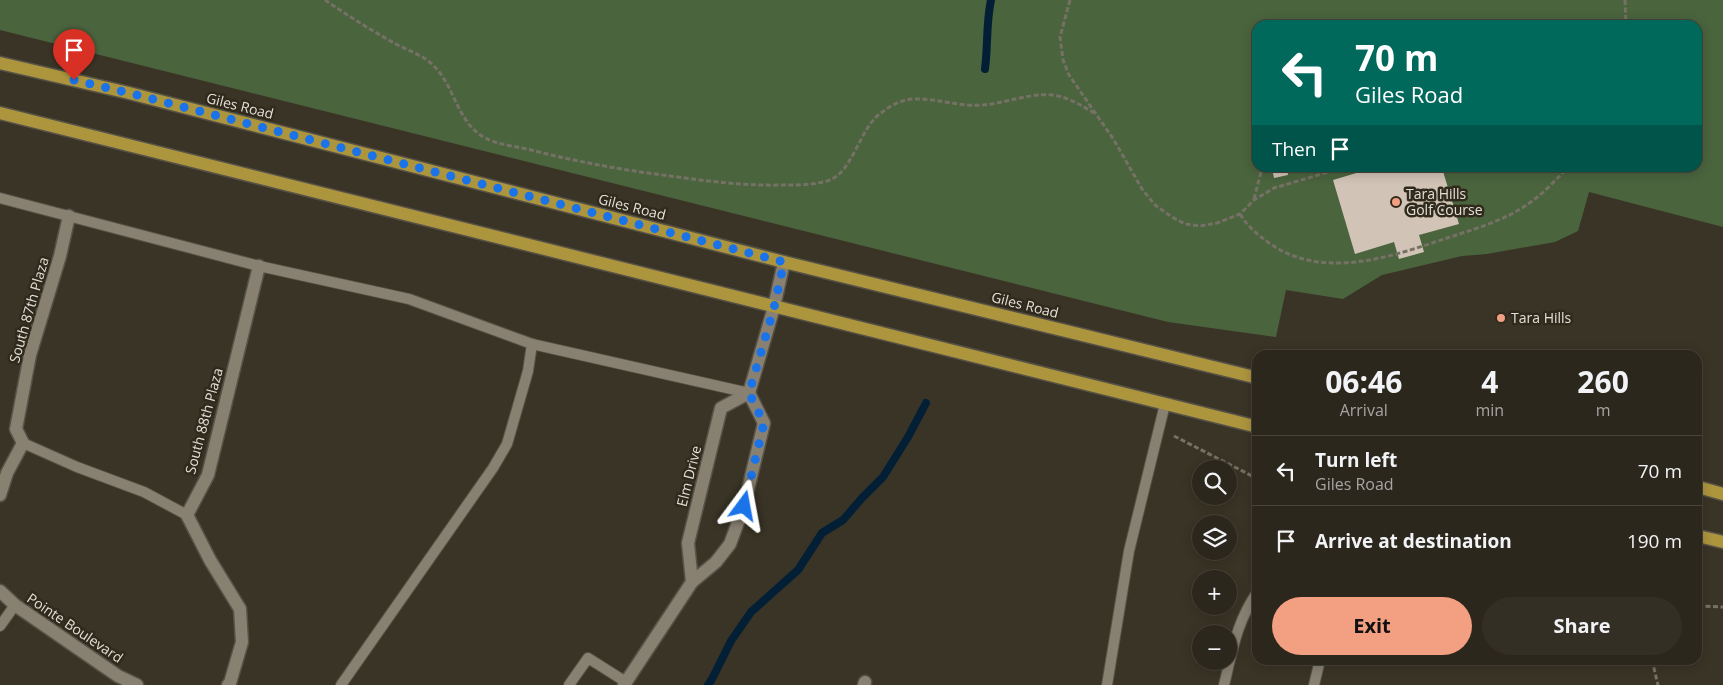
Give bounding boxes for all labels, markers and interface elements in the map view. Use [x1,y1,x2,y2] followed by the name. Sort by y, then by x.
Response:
[53,29,95,80] pin
[1355,34,1438,81] text: 70 m
[60,36,88,64] icon: arrive
[1272,40,1337,105] icon: left
[1355,79,1463,109] text: Giles Road
[204,88,276,123] street label: Giles Road
[1326,135,1354,163] icon: arrive
[1272,136,1316,162] text: Then
[1406,184,1483,219] place label: Tara Hills Golf Course
[596,189,668,224] street label: Giles Road
[1390,196,1402,208] marker: Tara Hills Golf Course
[4,255,53,365] street label: South 87th Plaza
[989,287,1061,322] street label: Giles Road
[1511,308,1572,327] place label: Tara Hills
[1495,312,1507,324] marker: Tara Hills
[1325,361,1402,402] text: 06:46
[1481,361,1498,402] text: 4
[1577,361,1629,402] text: 260
[180,366,227,476] street label: South 88th Plaza
[1340,399,1388,421] text: Arrival
[1476,399,1504,421] text: min
[1596,399,1611,421] text: m
[672,443,705,508] street label: Elm Drive
[1315,447,1397,473] text: Turn left
[1272,457,1300,485] icon: left
[1638,458,1682,484] text: 70 m
[1192,460,1237,670] map controls
[1192,460,1237,505] button: search
[1315,473,1394,495] text: Giles Road
[717,479,769,531] position arrow
[1192,515,1237,560] button: layers
[1272,527,1300,555] icon: arrive
[1315,528,1512,554] text: Arrive at destination
[1627,528,1682,554] text: 190 m
[1192,570,1237,615] button: +
[24,588,127,667] street label: Pointe Boulevard
[1272,597,1472,655] button: Exit
[1482,597,1682,655] button: Share
[1192,625,1237,670] button: −

